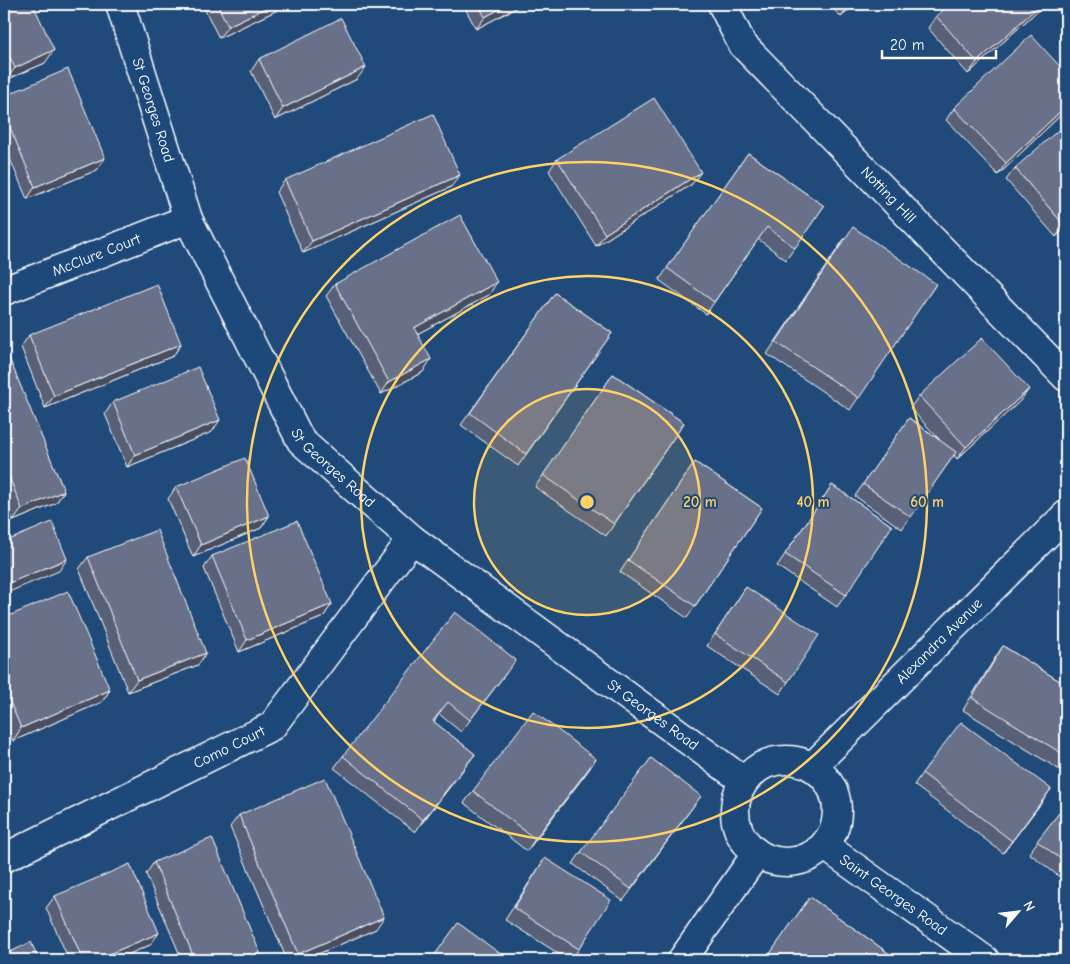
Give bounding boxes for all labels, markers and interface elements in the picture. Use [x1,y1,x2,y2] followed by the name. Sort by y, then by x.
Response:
[882,28,996,60] scale bar
[890,36,924,54] text: 20 m
[129,55,178,164] street label: St Georges Road
[857,163,920,227] street label: Notting Hill
[49,229,144,280] street label: McClure Court
[287,425,379,511] street label: St Georges Road
[578,493,596,511] centre of rings
[683,493,717,511] text: 20 m
[797,493,830,511] text: 40 m
[910,493,944,511] text: 60 m
[892,594,986,688] street label: Alexandra Avenue
[604,676,702,754] street label: St Georges Road
[190,722,269,772] street label: Como Court
[836,850,951,939] street label: Saint Georges Road
[992,886,1042,936] north arrow
[1019,898,1039,914] text: N

